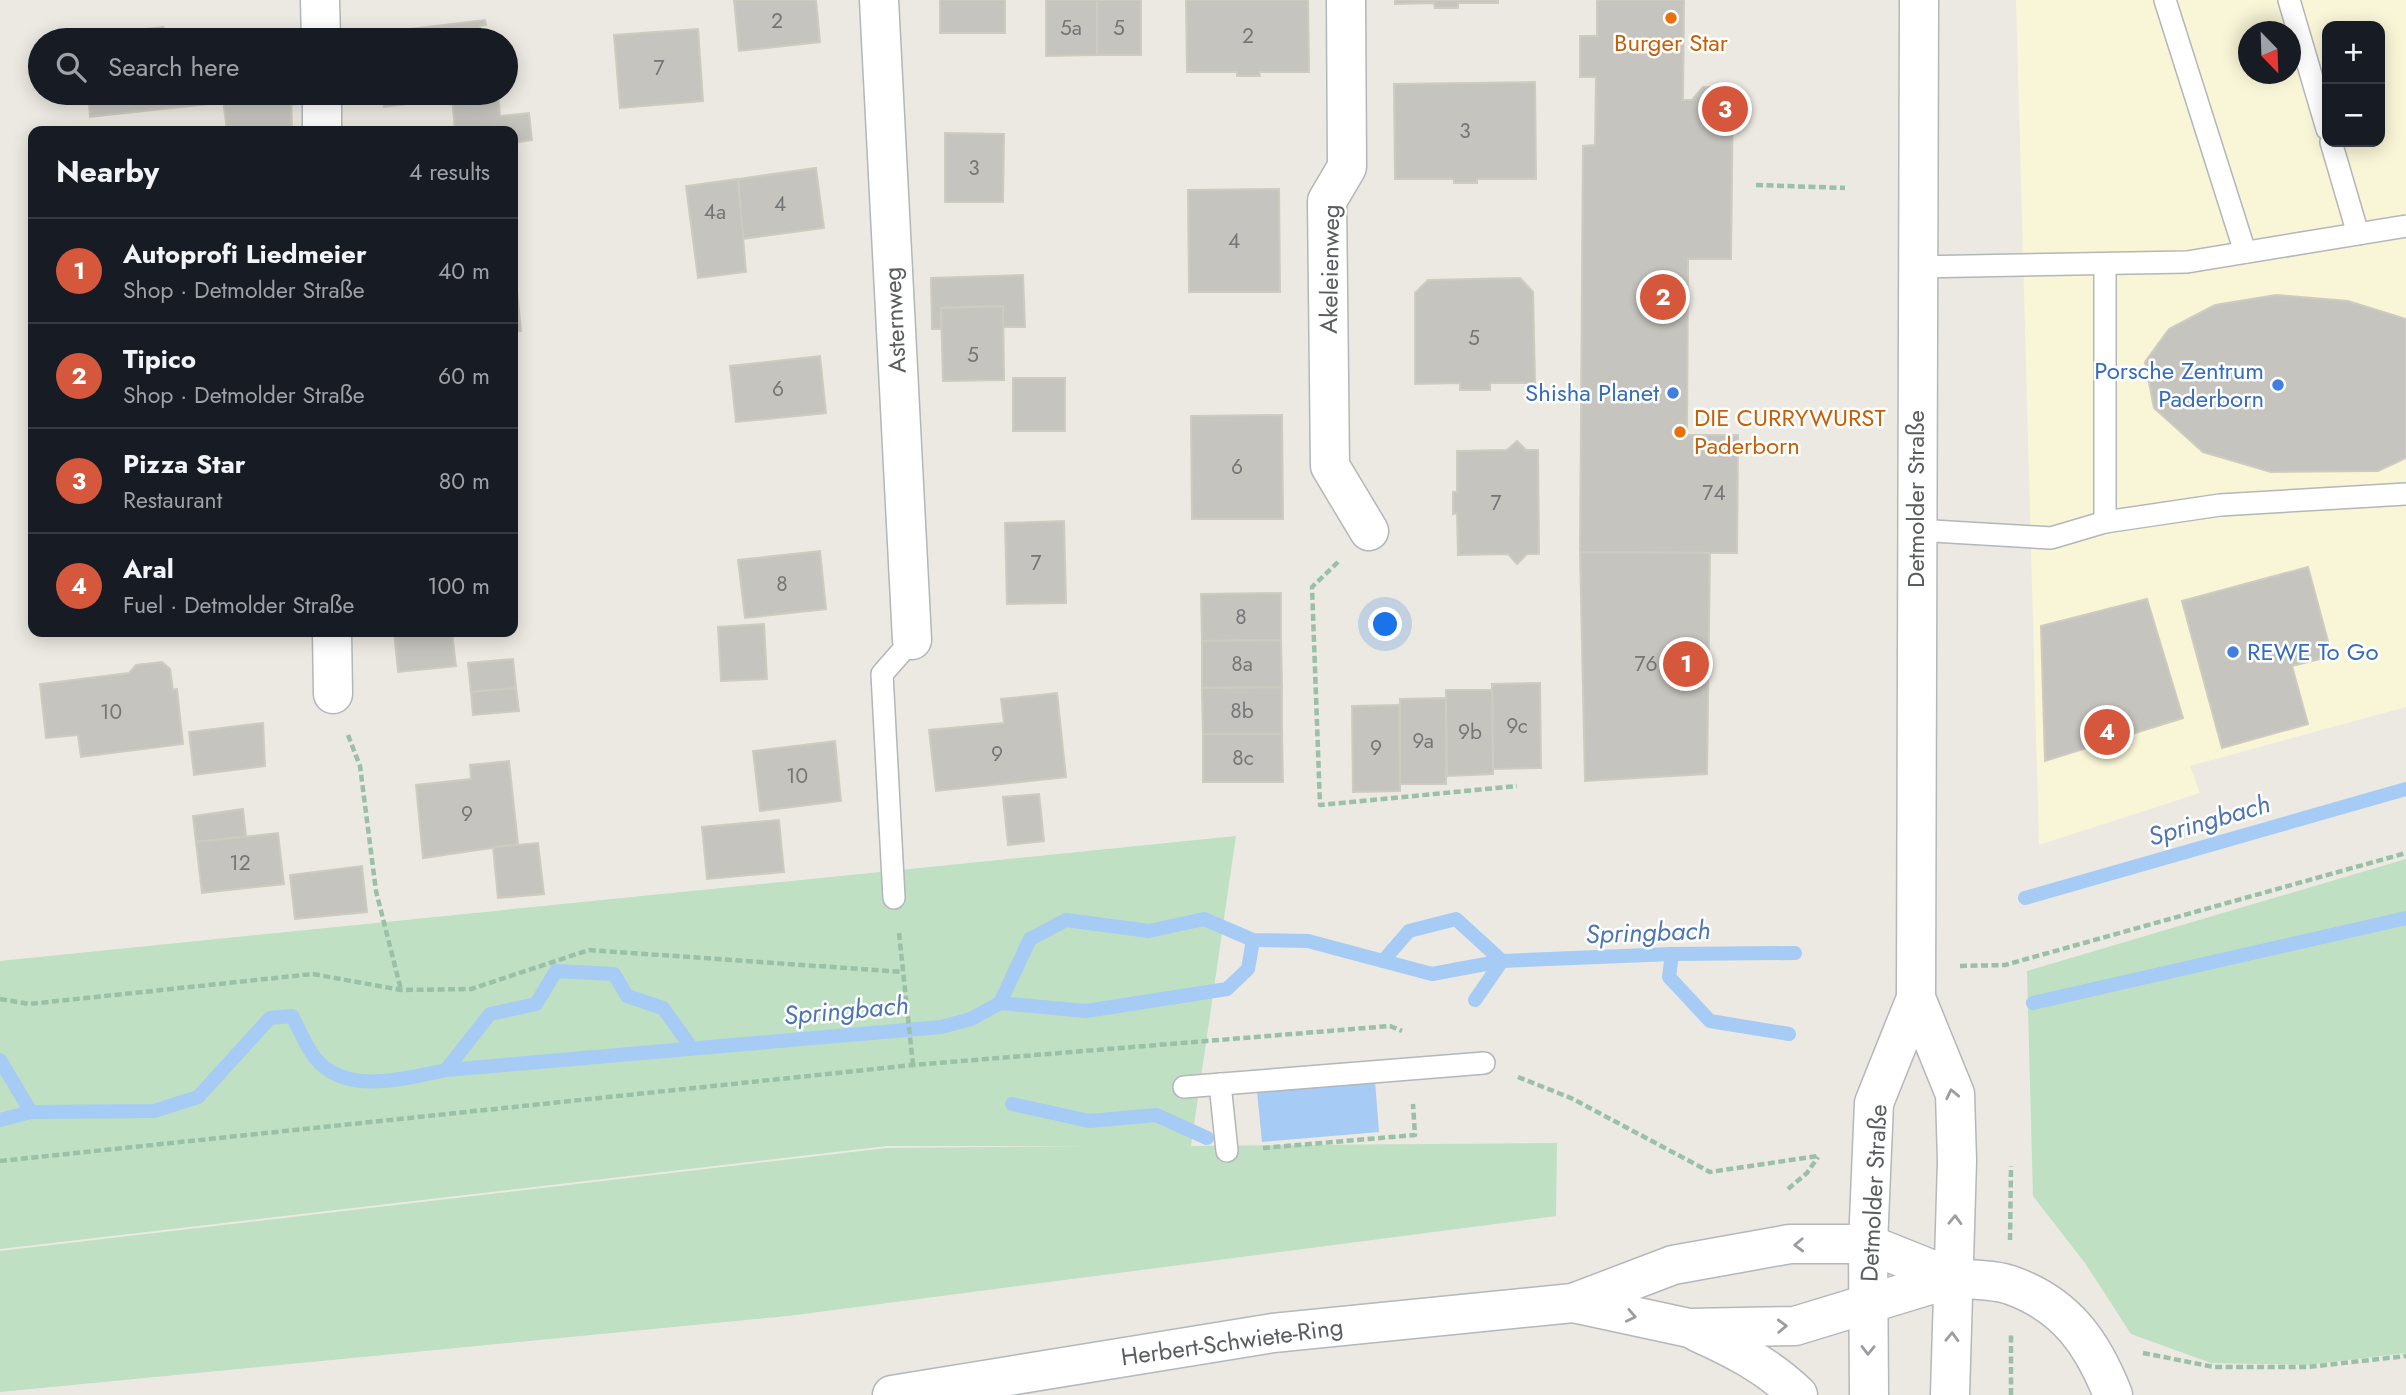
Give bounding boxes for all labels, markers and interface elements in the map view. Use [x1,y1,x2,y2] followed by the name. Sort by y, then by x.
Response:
[771,6,783,36] house number: 2
[1663,10,1679,26] marker: Burger Star
[1060,13,1082,43] house number: 5a
[1113,13,1125,43] house number: 5
[1242,21,1254,51] house number: 2
[2238,21,2301,84] north arrow
[2322,21,2385,147] map controls
[2322,21,2385,84] button: +
[1614,25,1729,60] place label: Burger Star
[28,28,518,105] search box
[52,48,90,86] icon: search
[108,48,240,86] text: Search here
[653,53,665,83] house number: 7
[1702,83,1748,135] pin: 3
[2322,84,2385,147] button: −
[1459,116,1471,146] house number: 3
[56,150,159,193] text: Nearby
[968,153,980,183] house number: 3
[409,155,490,189] text: 4 results
[774,189,786,219] house number: 4
[704,197,726,227] house number: 4a
[1311,204,1348,334] street label: Akeleienweg
[1228,226,1240,256] house number: 4
[123,235,367,273] text: Autoprofi Liedmeier
[73,254,85,288] text: 1
[438,254,490,288] text: 40 m
[874,266,915,374] street label: Asternweg
[1640,271,1686,323] pin: 2
[123,273,365,307] text: Shop · Detmolder Straße
[1468,323,1480,353] house number: 5
[123,340,196,378] text: Tipico
[967,340,979,370] house number: 5
[2094,353,2264,416] place label: Porsche Zentrum Paderborn
[71,359,87,393] text: 2
[438,359,490,393] text: 60 m
[772,374,784,404] house number: 6
[1525,375,1659,410] place label: Shisha Planet
[2270,377,2286,393] marker: Porsche Zentrum Paderborn
[123,378,365,412] text: Shop · Detmolder Straße
[1665,385,1681,401] marker: Shisha Planet
[1694,400,1886,463] place label: DIE CURRYWURST Paderborn
[1898,410,1933,588] street label: Detmolder Straße
[1672,424,1688,440] marker: DIE CURRYWURST Paderborn
[123,445,245,483] text: Pizza Star
[1231,452,1243,482] house number: 6
[72,464,86,498] text: 3
[439,464,490,498] text: 80 m
[1702,478,1726,508] house number: 74
[123,483,222,517] text: Restaurant
[1490,488,1502,518] house number: 7
[1030,548,1042,578] house number: 7
[123,550,174,588] text: Aral
[71,569,87,603] text: 4
[427,569,490,603] text: 100 m
[776,569,788,599] house number: 8
[123,588,354,622] text: Fuel · Detmolder Straße
[1235,602,1247,632] house number: 8
[1368,607,1402,641] your location
[2247,634,2379,669] place label: REWE To Go
[1663,638,1709,690] pin: 1
[2225,644,2241,660] marker: REWE To Go
[1231,649,1253,679] house number: 8a
[1634,649,1658,679] house number: 76
[1230,696,1254,726] house number: 8b
[100,697,122,727] house number: 10
[2084,706,2130,758] pin: 4
[1506,711,1528,741] house number: 9c
[1458,717,1482,747] house number: 9b
[1412,726,1434,756] house number: 9a
[1370,733,1382,763] house number: 9
[991,739,1003,769] house number: 9
[1232,743,1254,773] house number: 8c
[786,761,808,791] house number: 10
[2144,784,2274,856] water label: Springbach
[461,799,473,829] house number: 9
[229,848,251,878] house number: 12
[1585,911,1711,953] water label: Springbach
[782,986,910,1034] water label: Springbach
[1946,1088,1961,1100] one-way arrow
[1851,1103,1896,1283] street label: Detmolder Straße
[1947,1214,1963,1224] one-way arrow
[1794,1237,1805,1252] one-way arrow
[1625,1307,1637,1322] one-way arrow
[1119,1309,1345,1374] street label: Herbert-Schwiete-Ring
[1777,1319,1788,1334] one-way arrow
[1944,1331,1959,1342] one-way arrow
[1861,1345,1876,1356] one-way arrow

